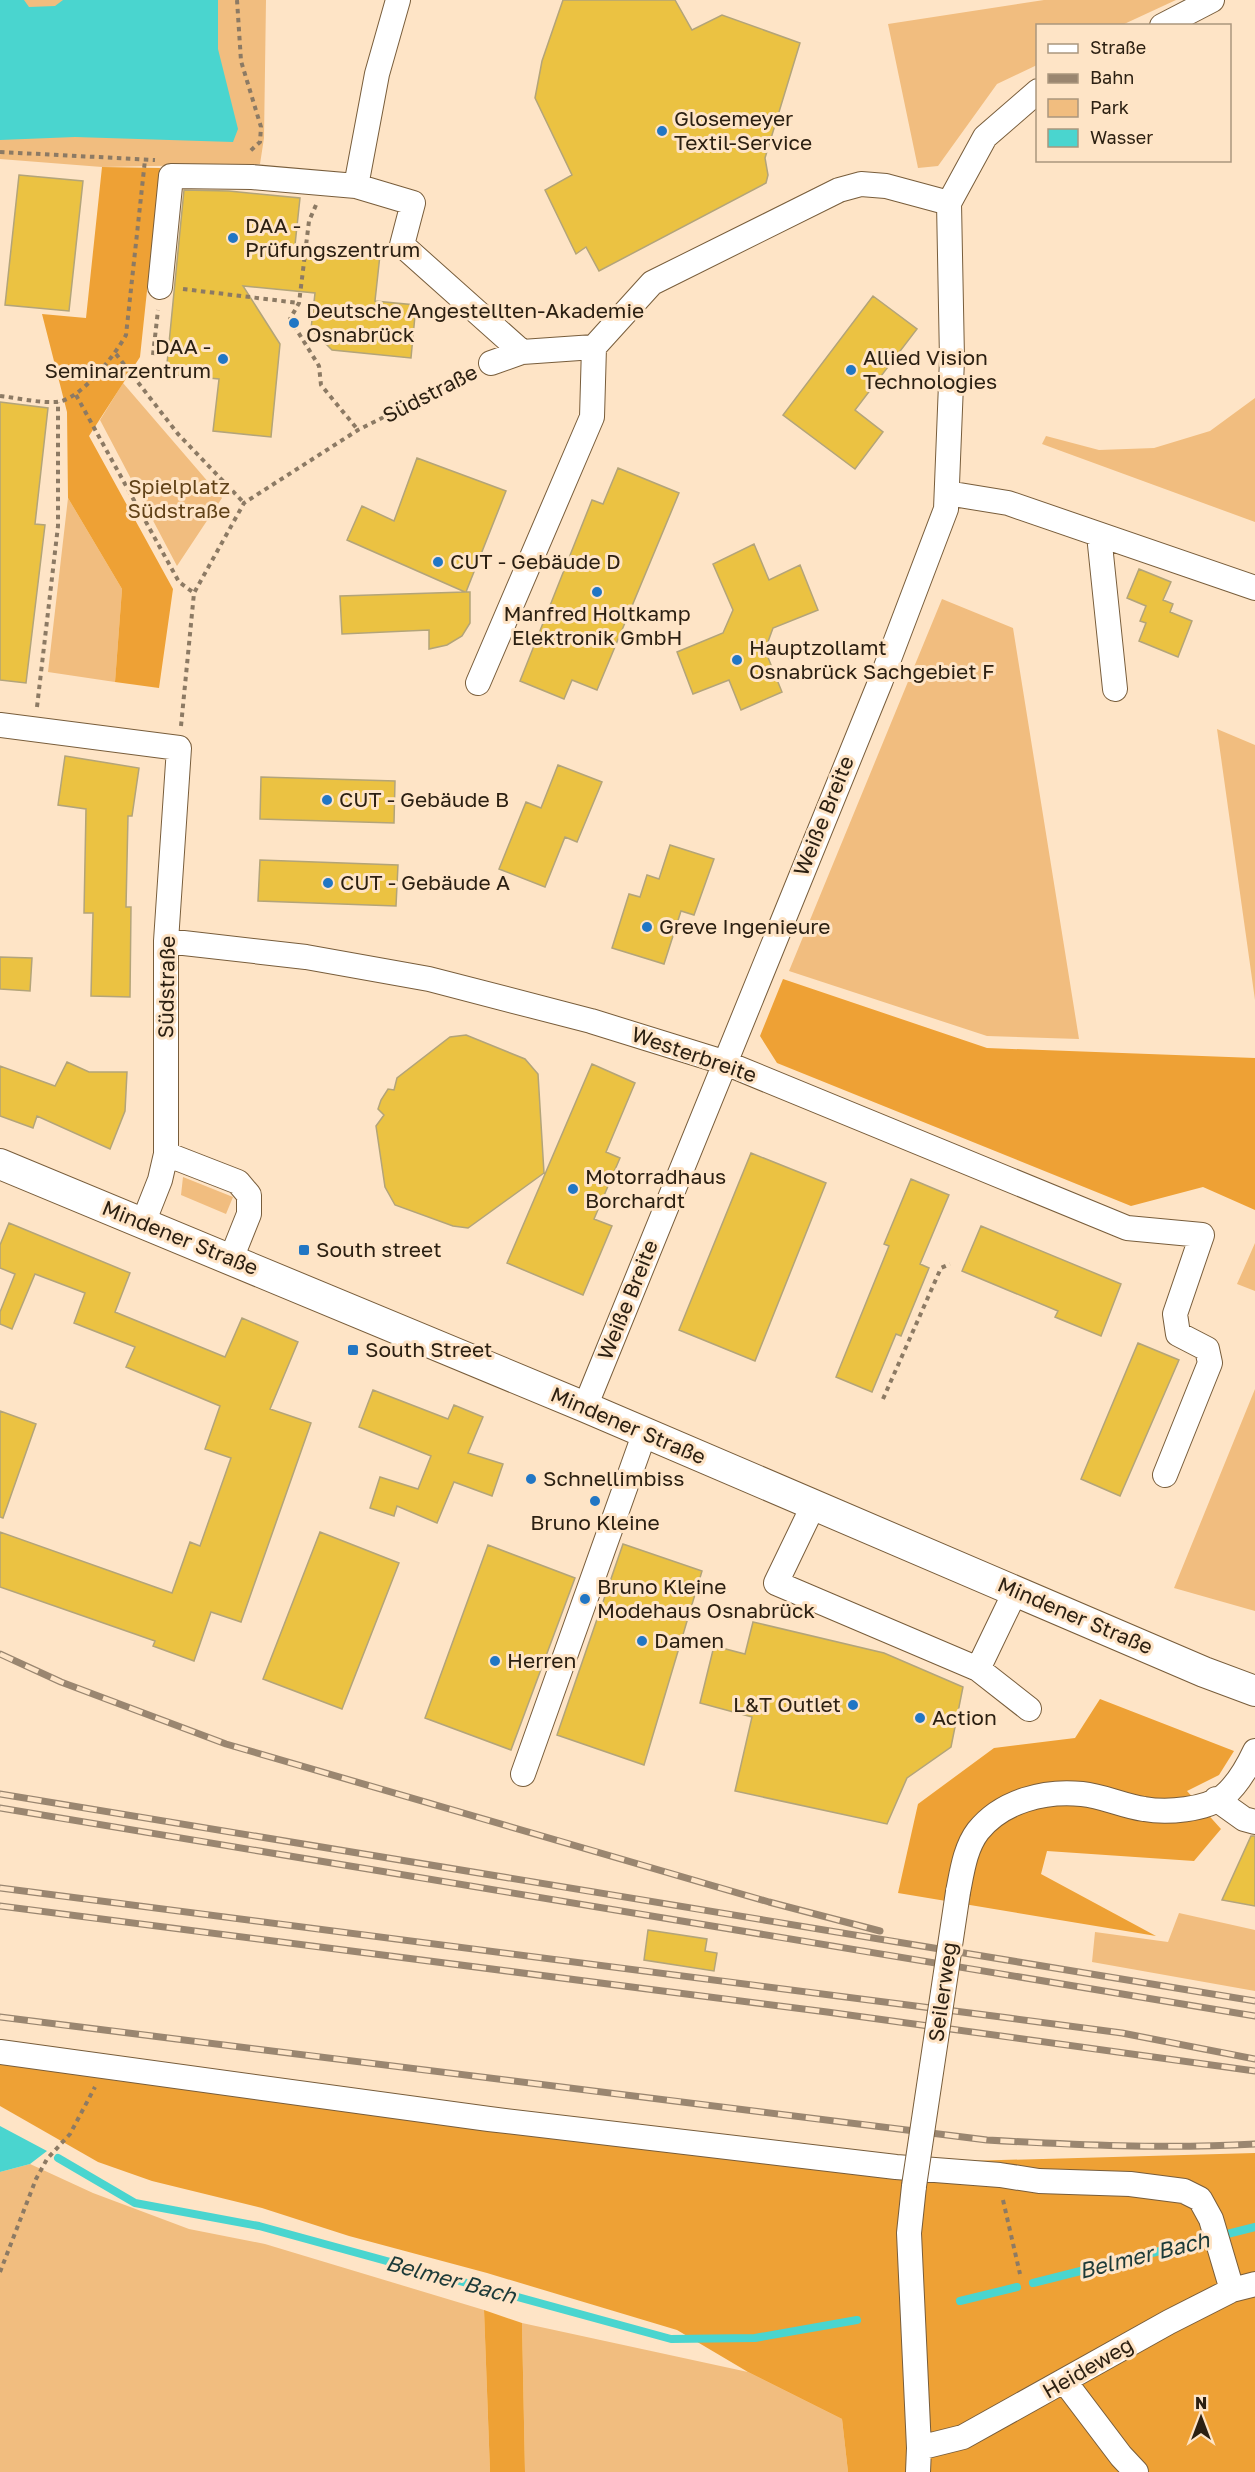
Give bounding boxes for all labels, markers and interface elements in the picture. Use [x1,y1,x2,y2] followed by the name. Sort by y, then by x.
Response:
[1036,24,1231,162] legend
[1090,36,1146,58] text: Straße
[1090,66,1134,88] text: Bahn
[1090,96,1129,118] text: Park
[674,105,812,155] place label: Glosemeyer Textil-Service
[655,124,669,138] marker: Glosemeyer Textil-Service
[1090,126,1153,148] text: Wasser
[245,212,420,262] place label: DAA - Prüfungszentrum
[226,231,240,245] marker: DAA - Prüfungszentrum
[306,297,644,347] place label: Deutsche Angestellten-Akademie Osnabrück
[287,316,301,330] marker: Deutsche Angestellten-Akademie Osnabrück
[45,333,211,383] place label: DAA - Seminarzentrum
[863,344,997,394] place label: Allied Vision Technologies
[216,352,230,366] marker: DAA - Seminarzentrum
[378,358,481,428] street label: Südstraße
[844,363,858,377] marker: Allied Vision Technologies
[128,473,230,523] park label: Spielplatz Südstraße
[450,548,621,574] place label: CUT - Gebäude D
[431,555,445,569] marker: CUT - Gebäude D
[590,585,604,599] marker: Manfred Holtkamp Elektronik GmbH
[503,600,691,650] place label: Manfred Holtkamp Elektronik GmbH
[749,634,994,684] place label: Hauptzollamt Osnabrück Sachgebiet F
[730,653,744,667] marker: Hauptzollamt Osnabrück Sachgebiet F
[787,752,859,879] street label: Weiße Breite
[339,786,509,812] place label: CUT - Gebäude B
[320,793,334,807] marker: CUT - Gebäude B
[340,869,510,895] place label: CUT - Gebäude A
[321,876,335,890] marker: CUT - Gebäude A
[659,913,831,939] place label: Greve Ingenieure
[640,920,654,934] marker: Greve Ingenieure
[152,935,180,1039] street label: Südstraße
[628,1020,760,1088] street label: Westerbreite
[585,1163,726,1213] place label: Motorradhaus Borchardt
[566,1182,580,1196] marker: Motorradhaus Borchardt
[99,1194,262,1280] street label: Mindener Straße
[316,1236,442,1262] place label: South street
[591,1236,663,1363] street label: Weiße Breite
[297,1243,311,1257] marker: South street
[365,1336,492,1362] place label: South Street
[346,1343,360,1357] marker: South Street
[547,1381,710,1469] street label: Mindener Straße
[543,1465,684,1491] place label: Schnellimbiss
[524,1472,538,1486] marker: Schnellimbiss
[588,1494,602,1508] marker: Bruno Kleine
[530,1509,660,1535] place label: Bruno Kleine
[994,1571,1157,1659] street label: Mindener Straße
[597,1573,815,1623] place label: Bruno Kleine Modehaus Osnabrück
[578,1592,592,1606] marker: Bruno Kleine Modehaus Osnabrück
[654,1627,724,1653] place label: Damen
[635,1634,649,1648] marker: Damen
[507,1647,576,1673] place label: Herren
[488,1654,502,1668] marker: Herren
[733,1691,841,1717] place label: L&T Outlet
[846,1698,860,1712] marker: L&T Outlet
[932,1704,997,1730] place label: Action
[913,1711,927,1725] marker: Action
[922,1940,962,2043] street label: Seilerweg
[1076,2225,1213,2284] water label: Belmer Bach
[383,2248,521,2309] water label: Belmer Bach
[1037,2331,1138,2404] street label: Heideweg
[1171,2388,1231,2448] north arrow
[1195,2393,1207,2413] text: N

